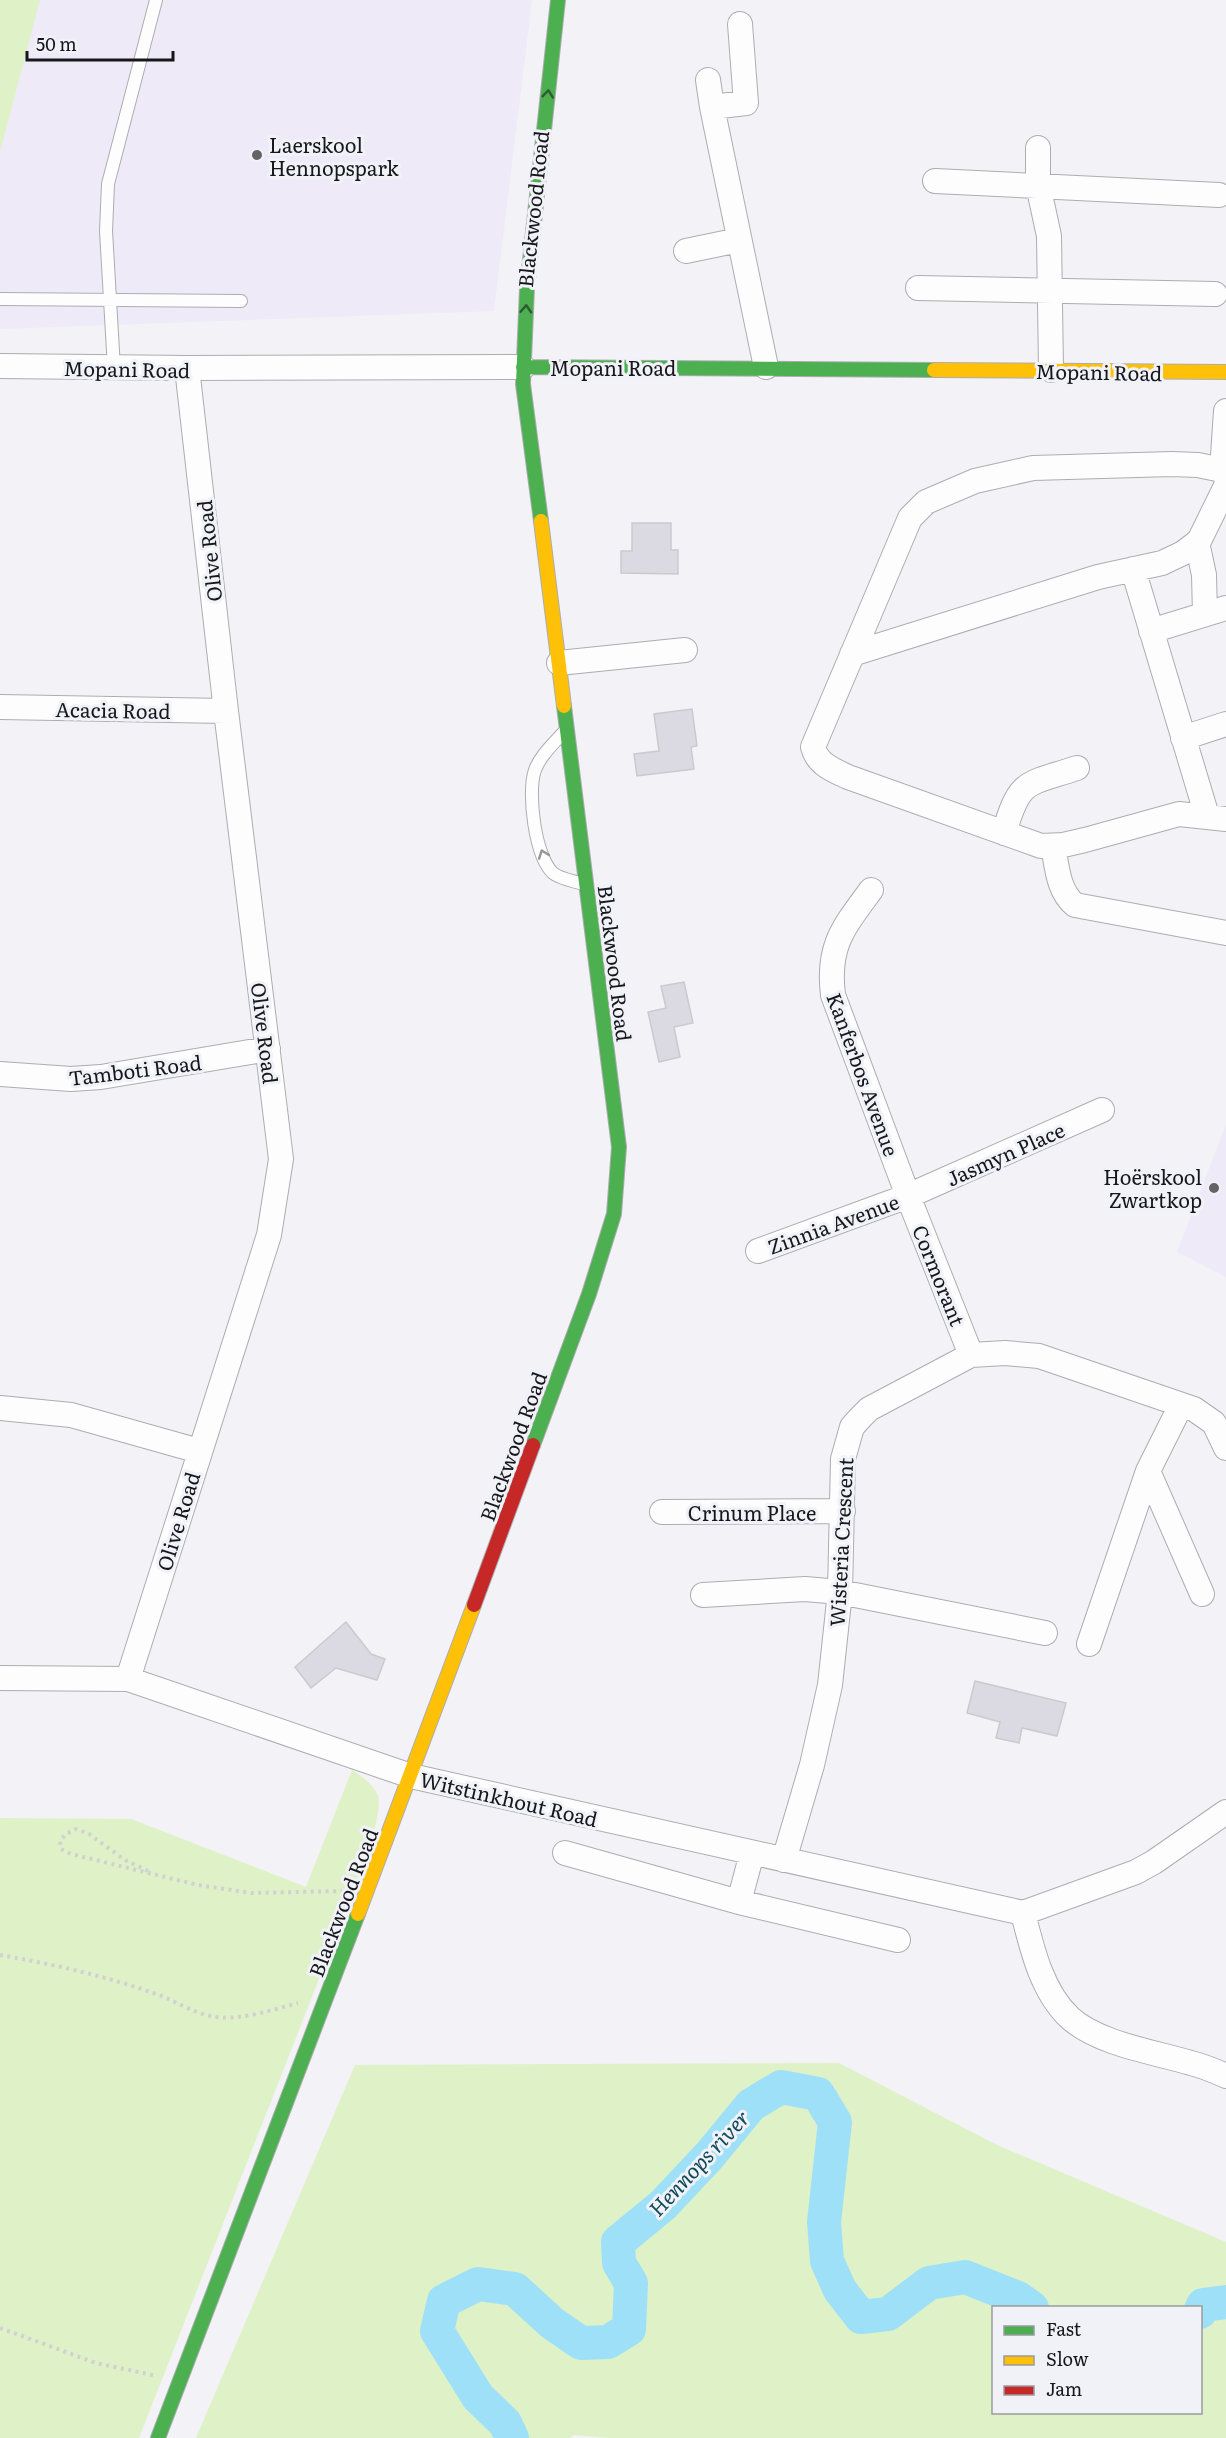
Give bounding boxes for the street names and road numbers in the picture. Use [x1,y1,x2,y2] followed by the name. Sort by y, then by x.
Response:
[509,129,555,289] street label: Blackwood Road
[63,352,191,384] street label: Mopani Road
[550,352,676,382] street label: Mopani Road
[1035,355,1163,387] street label: Mopani Road
[188,499,228,603] street label: Olive Road
[55,693,171,725] street label: Acacia Road
[592,883,640,1043] street label: Blackwood Road
[245,981,287,1085] street label: Olive Road
[820,988,908,1160] street label: Kanferbos Avenue
[67,1046,203,1092] street label: Tamboti Road
[941,1114,1069,1192] street label: Jasmyn Place
[763,1185,903,1261] street label: Zinnia Avenue
[906,1220,974,1330] street label: Cormorant
[471,1367,553,1525] street label: Blackwood Road
[821,1457,859,1627] street label: Wisteria Crescent
[148,1468,206,1574] street label: Olive Road
[688,1497,816,1527] street label: Crinum Place
[417,1763,601,1833] street label: Witstinkhout Road
[300,1823,384,1981] street label: Blackwood Road

